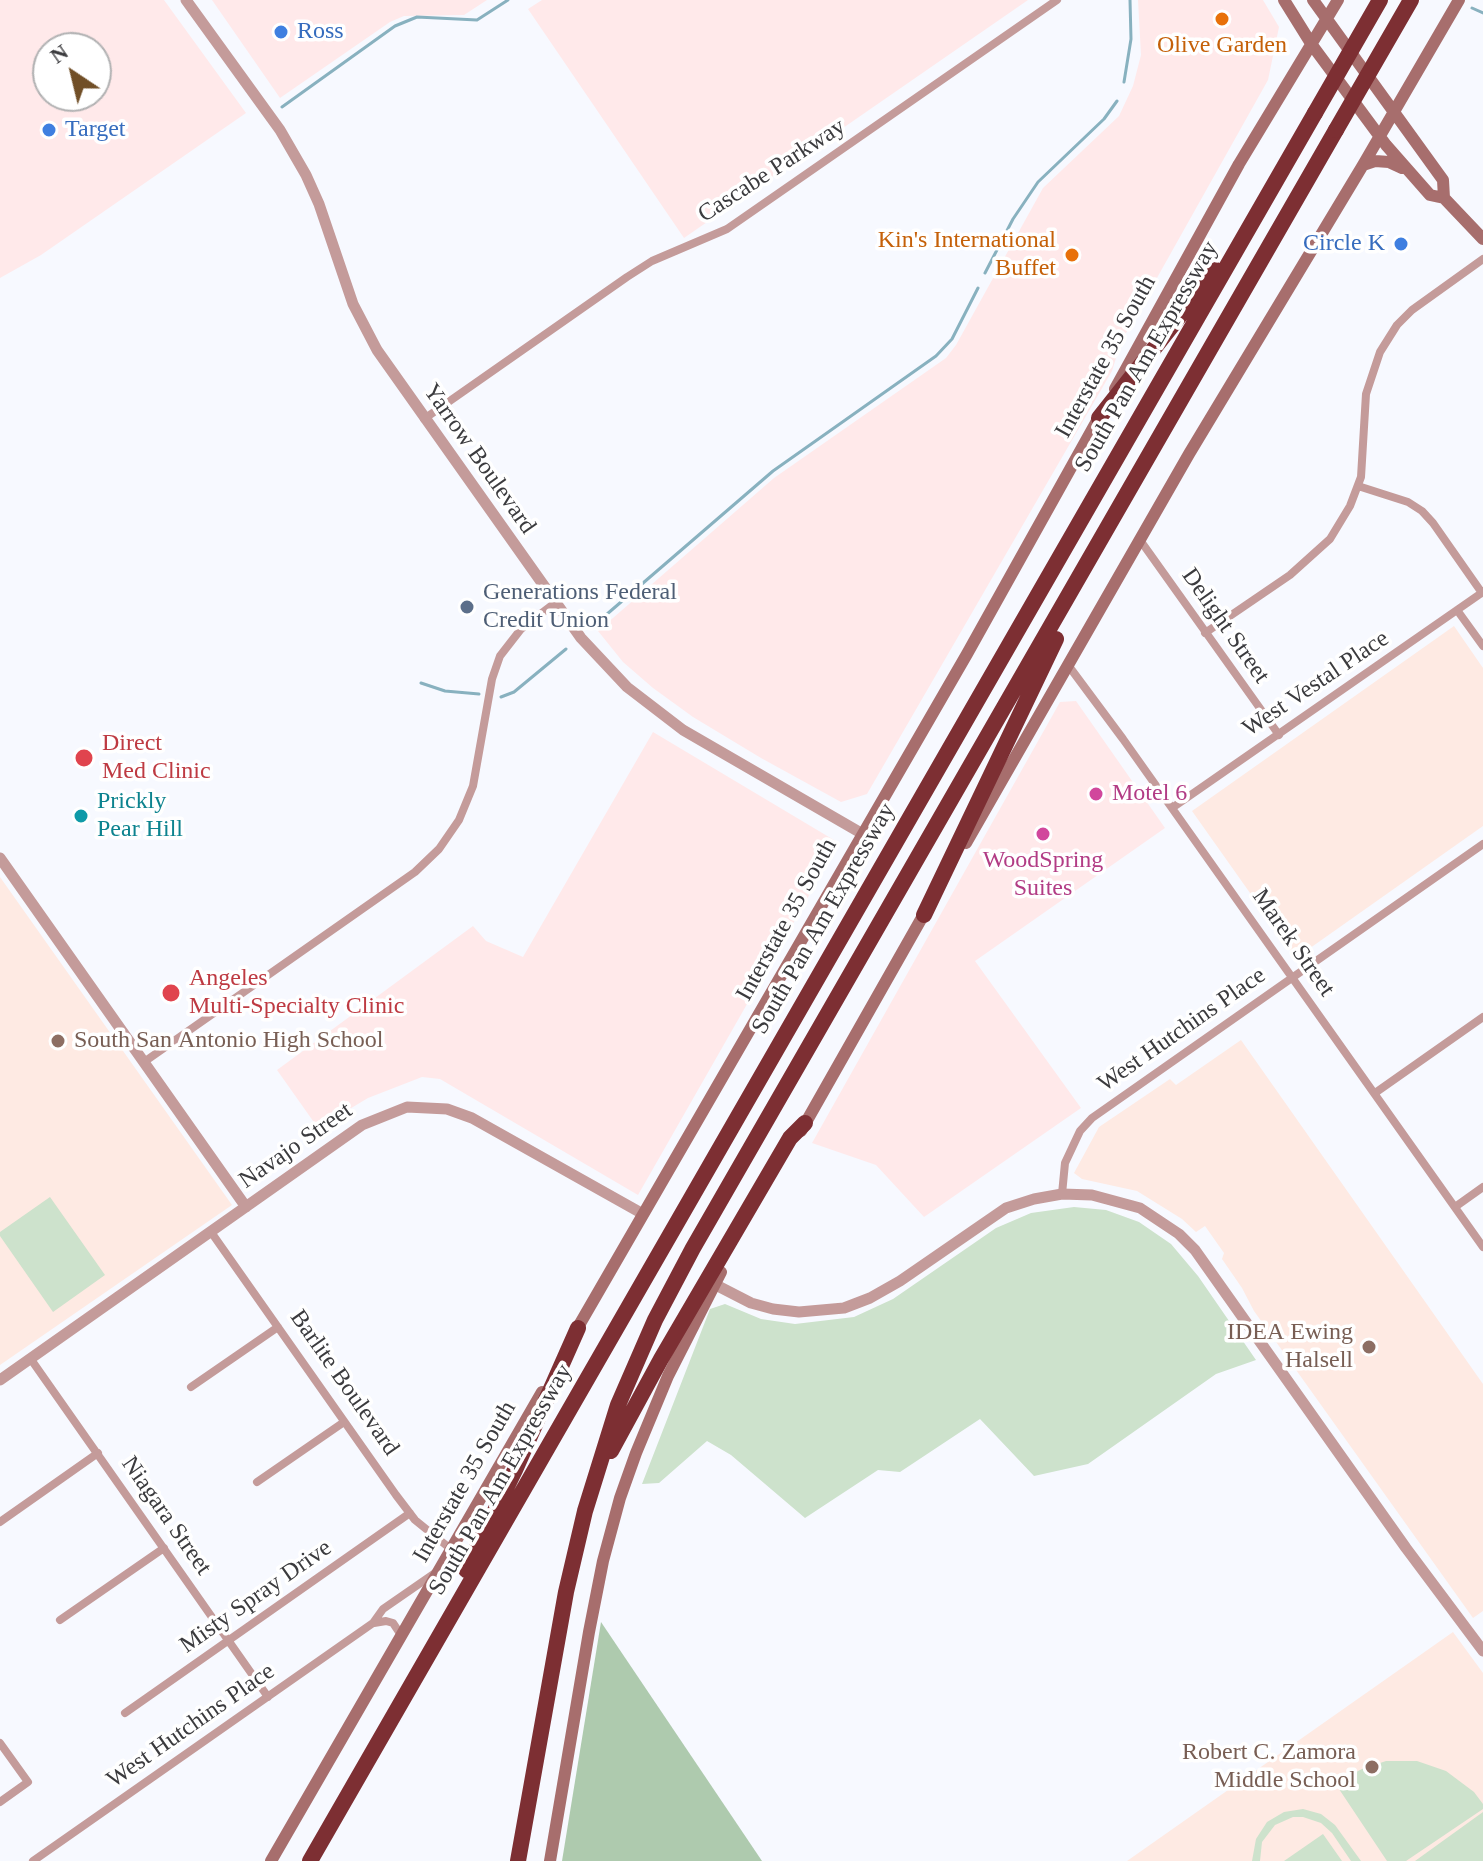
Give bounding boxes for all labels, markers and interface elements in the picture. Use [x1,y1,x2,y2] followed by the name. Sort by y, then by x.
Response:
[1213,10,1231,28] marker: Olive Garden
[297,18,344,46] place label: Ross
[272,23,290,41] marker: Ross
[32,32,112,112] north arrow
[1157,32,1287,60] place label: Olive Garden
[45,39,73,68] text: N
[693,113,851,229] street label: Cascabe Parkway
[65,116,126,144] place label: Target
[40,121,58,139] marker: Target
[878,227,1056,283] place label: Kin's International Buffet
[1303,230,1385,258] place label: Circle K
[1392,235,1410,253] marker: Circle K
[1069,236,1225,478] street label: South Pan Am Expressway
[1063,246,1081,264] marker: Kin's International Buffet
[1049,271,1163,443] street label: Interstate 35 South
[416,378,542,540] street label: Yarrow Boulevard
[1175,563,1275,689] street label: Delight Street
[483,579,677,635] place label: Generations Federal Credit Union
[458,598,476,616] marker: Generations Federal Credit Union
[1237,625,1395,743] street label: West Vestal Place
[102,730,211,786] place label: Direct Med Clinic
[73,747,95,769] marker: Direct Med Clinic
[1112,780,1187,808] place label: Motel 6
[1087,785,1105,803] marker: Motel 6
[97,788,183,844] place label: Prickly Pear Hill
[746,798,902,1040] street label: South Pan Am Expressway
[72,807,90,825] marker: Prickly Pear Hill
[1034,825,1052,843] marker: WoodSpring Suites
[730,834,844,1006] street label: Interstate 35 South
[983,847,1103,903] place label: WoodSpring Suites
[1245,884,1341,1002] street label: Marek Street
[1093,961,1271,1099] street label: West Hutchins Place
[189,965,404,1021] place label: Angeles Multi-Specialty Clinic
[160,982,182,1004] marker: Angeles Multi-Specialty Clinic
[74,1027,383,1055] place label: South San Antonio High School
[49,1032,67,1050] marker: South San Antonio High School
[234,1097,358,1195] street label: Navajo Street
[283,1305,405,1461] street label: Barlite Boulevard
[1227,1319,1353,1375] place label: IDEA Ewing Halsell
[1360,1338,1378,1356] marker: IDEA Ewing Halsell
[423,1359,579,1601] street label: South Pan Am Expressway
[407,1396,523,1568] street label: Interstate 35 South
[115,1451,217,1581] street label: Niagara Street
[175,1534,337,1660] street label: Misty Spray Drive
[102,1657,280,1795] street label: West Hutchins Place
[1182,1739,1356,1795] place label: Robert C. Zamora Middle School
[1363,1758,1381,1776] marker: Robert C. Zamora Middle School

